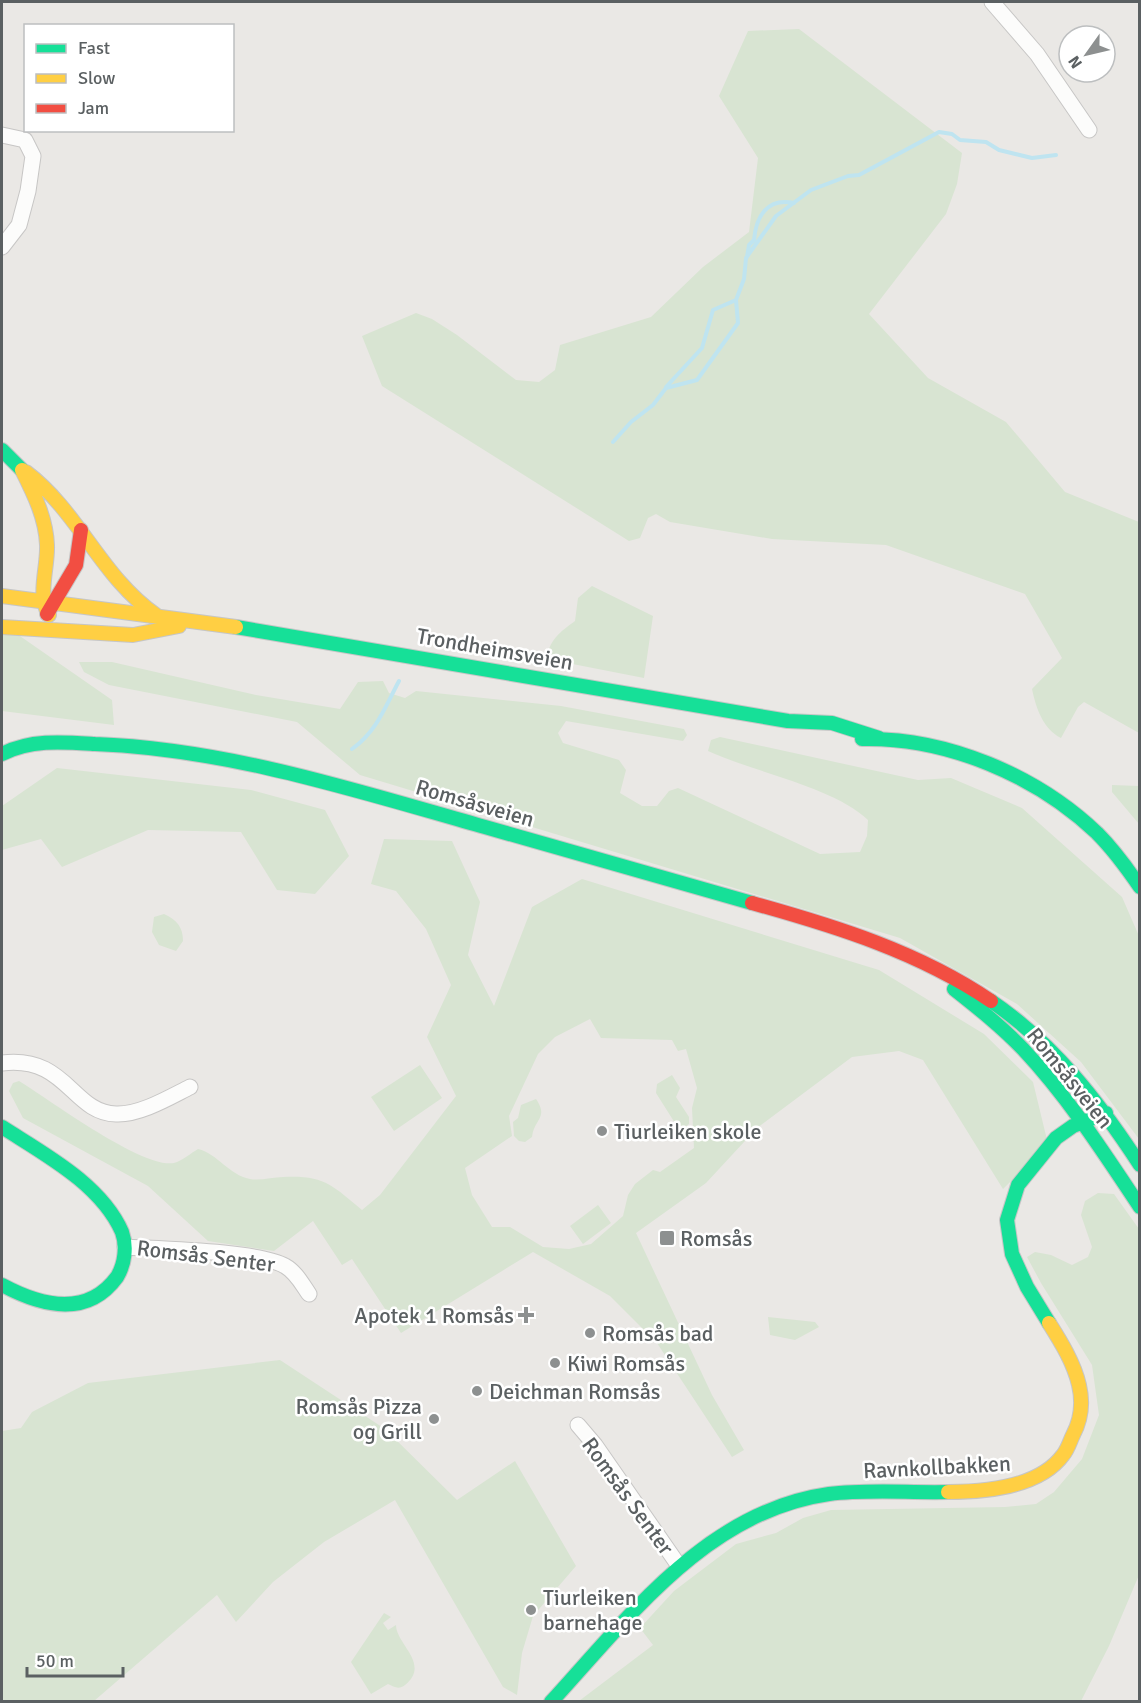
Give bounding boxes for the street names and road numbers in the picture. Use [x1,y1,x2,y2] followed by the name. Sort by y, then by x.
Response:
[415,622,575,676] street label: Trondheimsveien
[413,773,537,833] street label: Romsåsveien
[1021,1022,1119,1134] street label: Romsåsveien
[135,1234,277,1278] street label: Romsås Senter
[576,1432,680,1560] street label: Romsås Senter
[862,1450,1012,1484] street label: Ravnkollbakken

